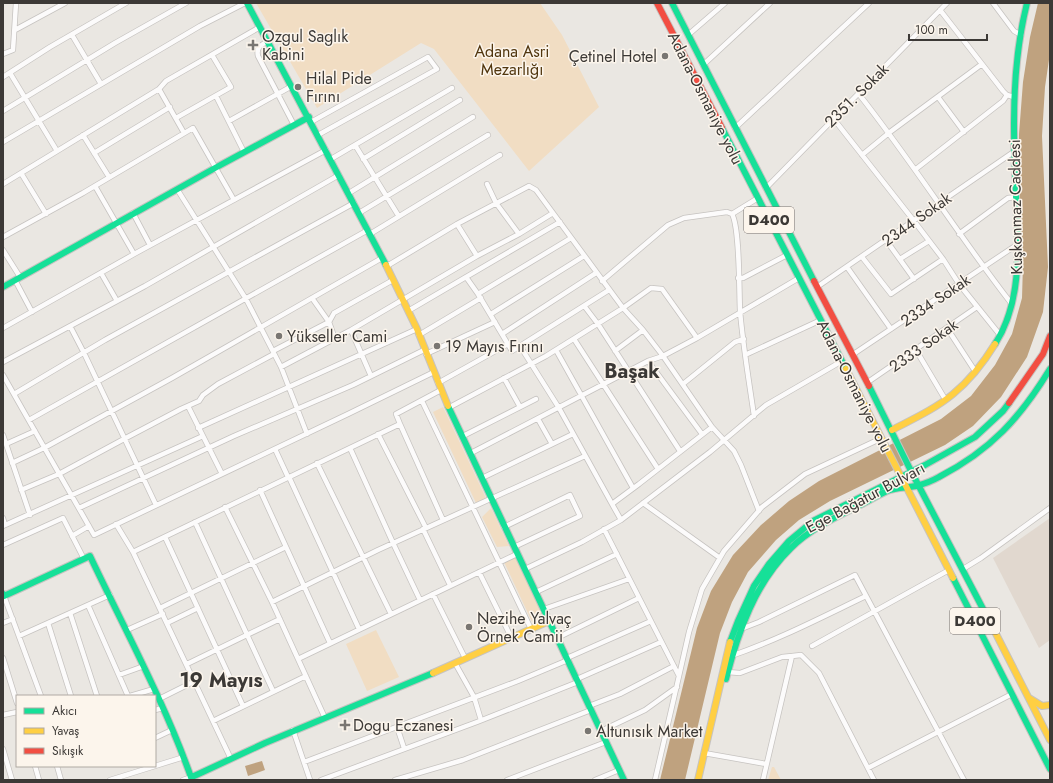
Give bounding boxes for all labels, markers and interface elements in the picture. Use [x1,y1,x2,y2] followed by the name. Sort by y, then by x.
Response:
[909,16,987,42] scale bar
[915,21,948,39] text: 100 m
[262,25,349,66] place label: Ozgul Saglık Kabini
[662,28,749,169] street label: Adana-Osmaniye yolu
[247,39,259,51] marker: Ozgul Saglık Kabini
[475,40,549,81] park label: Adana Asri Mezarlığı
[569,45,657,68] place label: Çetinel Hotel
[660,51,670,61] marker: Çetinel Hotel
[819,57,894,133] street label: 2351. Sokak
[306,67,372,108] place label: Hilal Pide Fırını
[293,82,303,92] marker: Hilal Pide Fırını
[1003,139,1028,275] street label: Kuşkonmaz Caddesi
[877,186,957,252] street label: 2344 Sokak
[744,207,794,233] road number: D400
[896,268,976,332] street label: 2334 Sokak
[884,313,963,378] street label: 2333 Sokak
[811,316,898,457] street label: Adana-Osmaniye yolu
[287,325,387,348] place label: Yükseller Cami
[274,331,284,341] marker: Yükseller Cami
[445,335,543,358] place label: 19 Mayıs Fırını
[432,341,442,351] marker: 19 Mayıs Fırını
[604,357,660,386] district label: Başak
[801,456,929,539] street label: Ege Bağatur Bulvarı
[477,607,572,648] place label: Nezihe Yalvaç Örnek Camii
[950,608,1000,634] road number: D400
[464,622,474,632] marker: Nezihe Yalvaç Örnek Camii
[179,666,263,695] district label: 19 Mayıs
[16,695,156,767] legend
[52,702,77,720] text: Akıcı
[353,714,454,737] place label: Dogu Eczanesi
[340,720,350,730] marker: Dogu Eczanesi
[596,720,703,743] place label: Altunısık Market
[52,722,79,740] text: Yavaş
[583,726,593,736] marker: Altunısık Market
[52,742,84,760] text: Sıkışık

